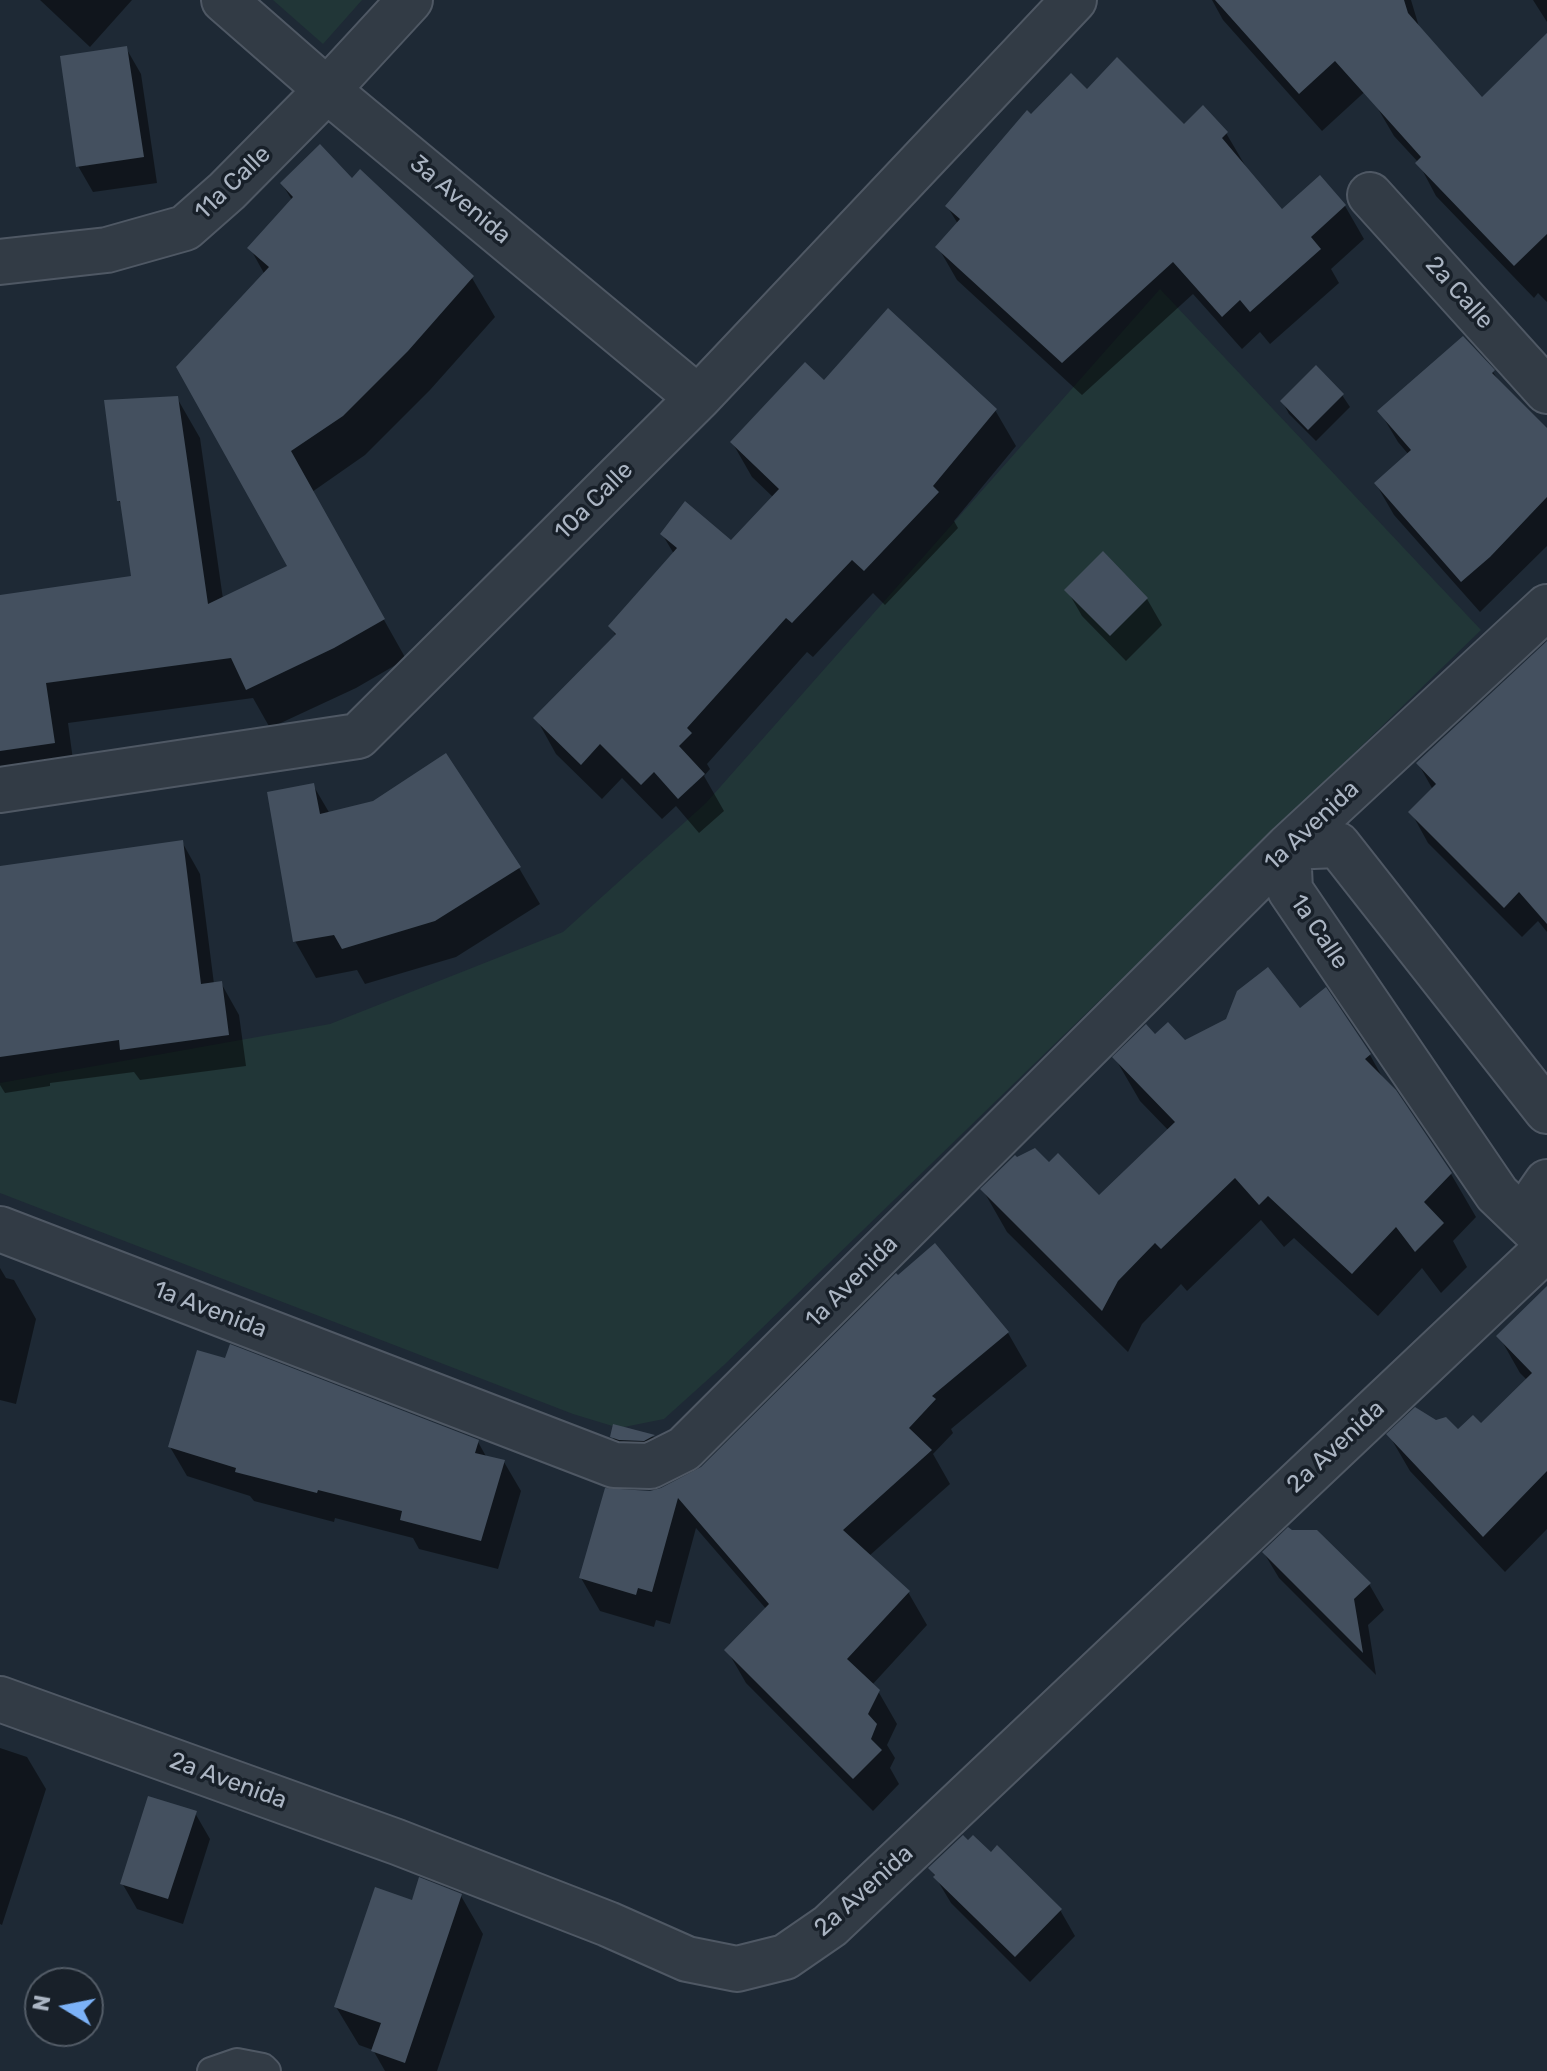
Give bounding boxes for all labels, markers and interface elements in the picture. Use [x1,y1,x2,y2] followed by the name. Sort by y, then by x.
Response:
[189,140,277,226] street label: 11a Calle
[404,149,516,251] street label: 3a Avenida
[1419,251,1499,335] street label: 2a Calle
[549,456,639,546] street label: 10a Calle
[1259,775,1365,877] street label: 1a Avenida
[1284,889,1354,975] street label: 1a Calle
[800,1230,904,1334] street label: 1a Avenida
[149,1275,271,1345] street label: 1a Avenida
[1281,1395,1391,1499] street label: 2a Avenida
[165,1746,291,1816] street label: 2a Avenida
[809,1839,919,1943] street label: 2a Avenida
[24,1967,104,2047] north arrow
[27,1993,57,2013] text: N

